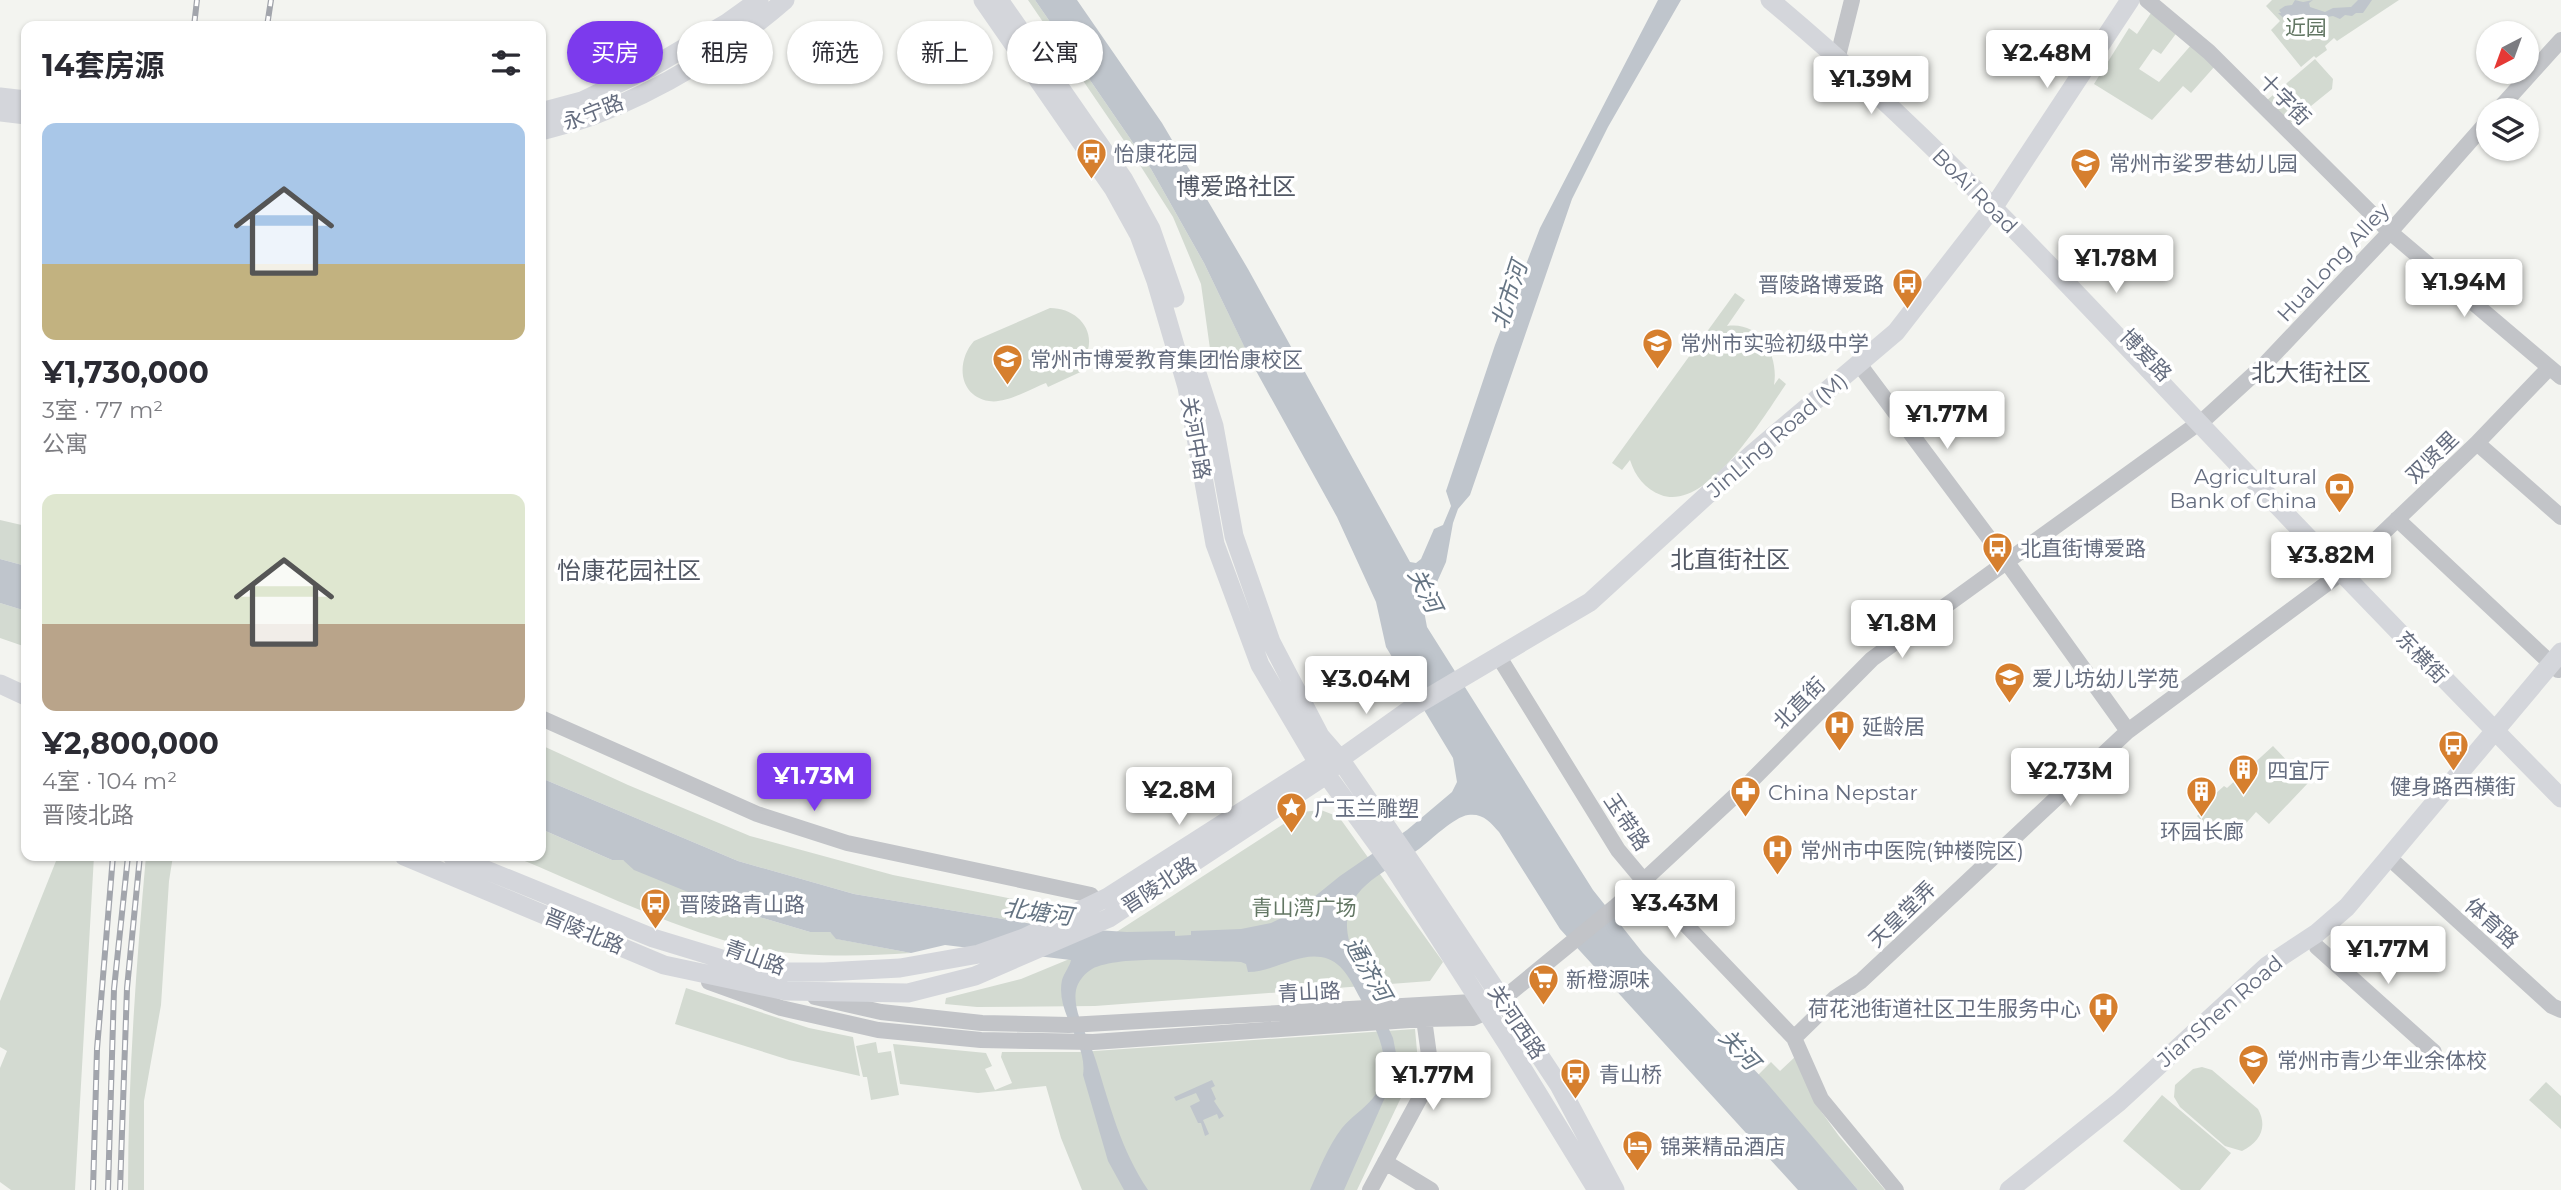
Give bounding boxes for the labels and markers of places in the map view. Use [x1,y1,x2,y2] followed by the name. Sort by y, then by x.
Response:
[1990,31,2104,90] pin: ¥2.48M
[1814,57,1928,116] pin: ¥1.39M
[1074,136,1108,180] bus stop icon: 怡康花园
[1114,141,1198,166] place label: 怡康花园
[2069,146,2103,190] school or university icon: 常州市娑罗巷幼儿园
[2109,151,2298,176] place label: 常州市娑罗巷幼儿园
[2059,236,2173,295] pin: ¥1.78M
[2407,260,2521,319] pin: ¥1.94M
[1890,267,1924,311] bus stop icon: 晋陵路博爱路
[1758,272,1884,297] place label: 晋陵路博爱路
[1640,326,1674,370] school or university icon: 常州市实验初级中学
[1680,331,1869,356] place label: 常州市实验初级中学
[990,342,1024,386] school or university icon: 常州市博爱教育集团怡康校区
[1030,347,1303,372] place label: 常州市博爱教育集团怡康校区
[1890,392,2004,451] pin: ¥1.77M
[2169,464,2317,513] place label: Agricultural Bank of China
[2323,471,2357,515] bank icon: Agricultural Bank of China
[1980,531,2014,575] bus stop icon: 北直街博爱路
[2274,532,2388,592] pin: ¥3.82M
[2020,536,2146,561] place label: 北直街博爱路
[1853,600,1951,660] pin: ¥1.8M
[1309,656,1423,716] pin: ¥3.04M
[1992,661,2026,705] school or university icon: 爱儿坊幼儿学苑
[2032,666,2179,691] place label: 爱儿坊幼儿学苑
[1822,709,1856,753] hospital icon: 延龄居
[1862,714,1925,739] place label: 延龄居
[2436,729,2470,773] bus stop icon: 健身路西横街
[2013,748,2127,808] pin: ¥2.73M
[2227,753,2261,797] building icon: 四宜厅
[757,754,871,813] pin: ¥1.73M
[2267,758,2330,783] place label: 四宜厅
[1130,768,1228,827] pin: ¥2.8M
[2185,774,2219,818] building icon: 环园长廊
[2390,774,2516,799] place label: 健身路西横街
[1728,775,1762,819] pharmacy icon: China Nepstar
[1768,780,1918,805] place label: China Nepstar
[1274,791,1308,835] place icon: 广玉兰雕塑
[1314,796,1419,821] place label: 广玉兰雕塑
[2160,819,2244,844] place label: 环园长廊
[1760,833,1794,877] hospital icon: 常州市中医院(钟楼院区)
[1800,838,2024,863] place label: 常州市中医院(钟楼院区)
[1618,880,1732,940] pin: ¥3.43M
[639,887,673,931] bus stop icon: 晋陵路青山路
[679,892,805,917] place label: 晋陵路青山路
[2331,926,2445,986] pin: ¥1.77M
[1526,962,1560,1006] supermarket icon: 新橙源味
[1566,967,1650,992] place label: 新橙源味
[2087,991,2121,1035] hospital icon: 荷花池街道社区卫生服务中心
[1808,996,2081,1021] place label: 荷花池街道社区卫生服务中心
[2237,1043,2271,1087] school or university icon: 常州市青少年业余体校
[2277,1048,2487,1073] place label: 常州市青少年业余体校
[1376,1052,1490,1112] pin: ¥1.77M
[1559,1057,1593,1101] bus stop icon: 青山桥
[1599,1062,1662,1087] place label: 青山桥
[1620,1129,1654,1173] hotel icon: 锦莱精品酒店
[1660,1134,1786,1159] place label: 锦莱精品酒店

